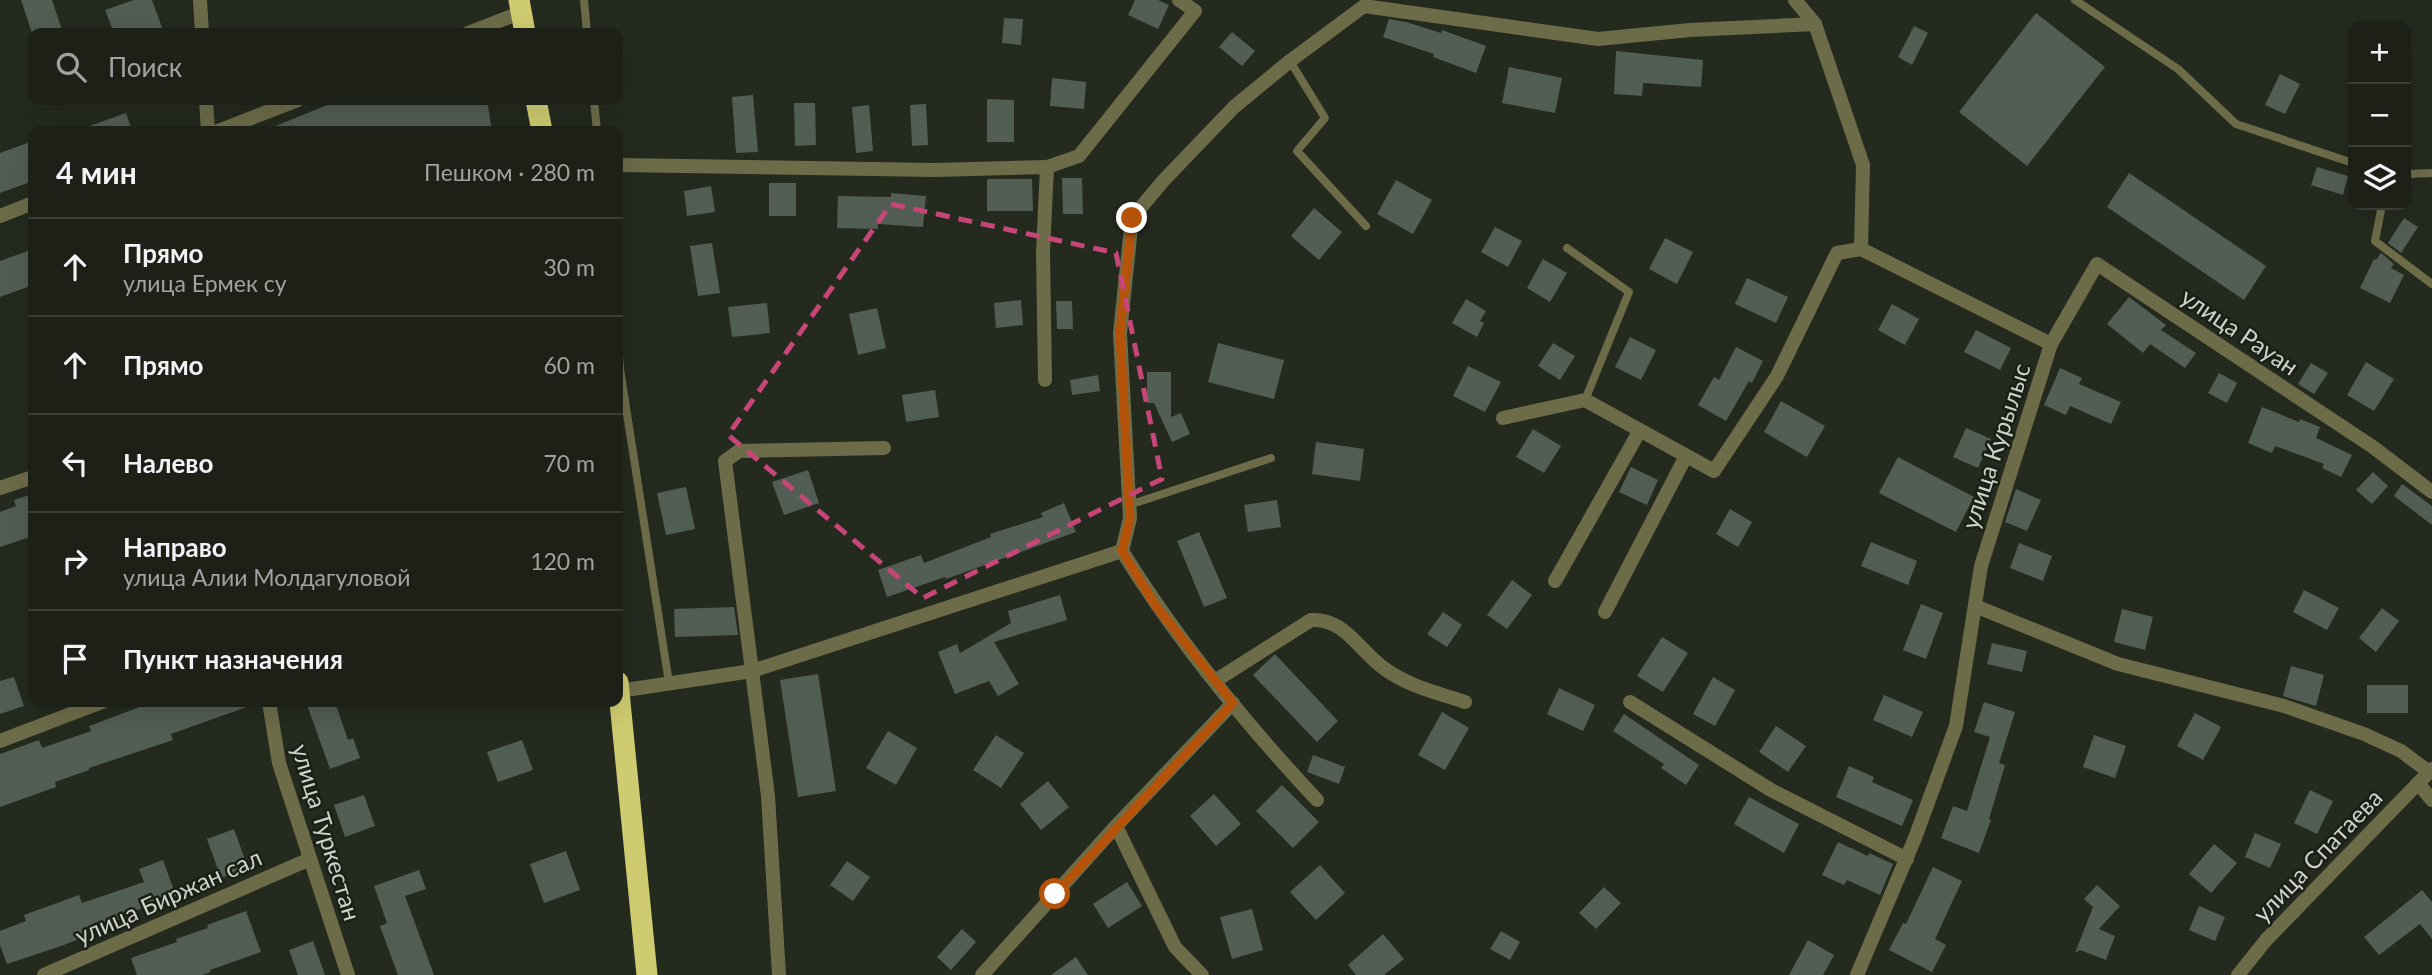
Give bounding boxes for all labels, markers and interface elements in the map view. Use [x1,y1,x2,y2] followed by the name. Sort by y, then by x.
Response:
[2348,21,2411,210] map controls
[2348,21,2411,84] button: +
[28,28,623,105] search box
[52,48,90,86] icon: search
[108,51,182,83] text: Поиск
[2348,84,2411,147] button: −
[2348,147,2411,210] button: layers
[56,154,137,190] text: 4 мин
[424,158,595,186] text: Пешком · 280 m
[1116,202,1147,233] route end
[123,237,204,269] text: Прямо
[56,248,94,286] icon: ahead
[544,253,595,281] text: 30 m
[123,269,287,297] text: улица Ермек су
[2176,281,2304,381] street label: улица Рауан
[56,346,94,384] icon: ahead
[123,349,204,381] text: Прямо
[544,351,595,379] text: 60 m
[1955,359,2035,533] street label: улица Курылыс
[56,444,94,482] icon: left
[123,447,213,479] text: Налево
[544,449,595,477] text: 70 m
[123,531,227,563] text: Направо
[56,542,94,580] icon: right
[530,547,595,575] text: 120 m
[123,563,411,591] text: улица Алии Молдагуловой
[56,640,94,678] icon: arrive
[123,643,343,675] text: Пункт назначения
[286,740,368,924] street label: улица Туркестан
[2246,783,2388,927] street label: улица Спатаева
[70,842,266,950] street label: улица Биржан сал
[1039,878,1070,909] route start

